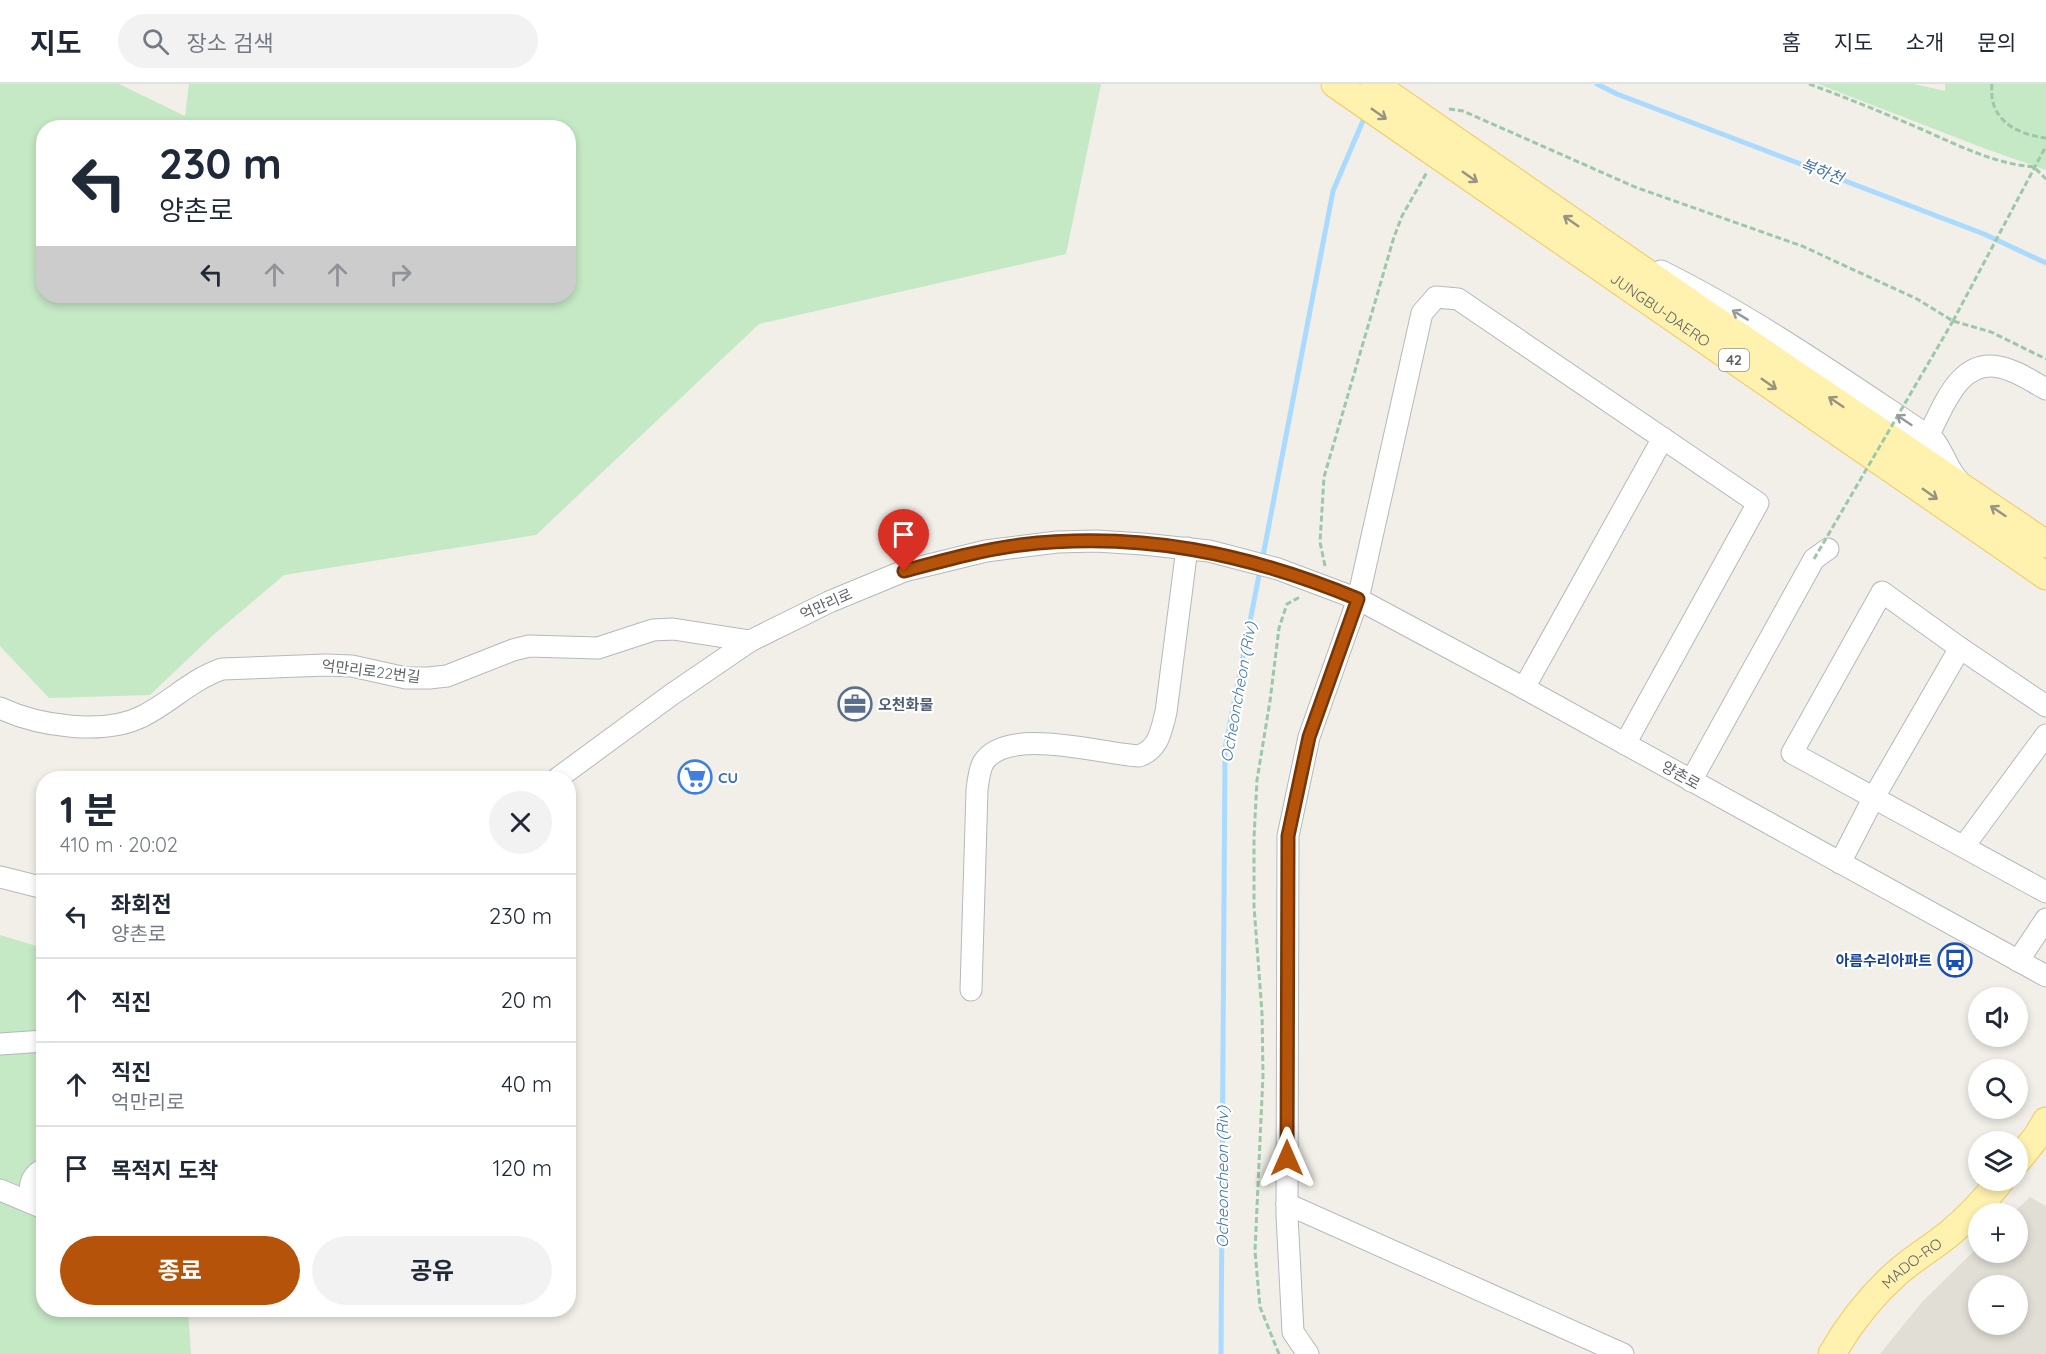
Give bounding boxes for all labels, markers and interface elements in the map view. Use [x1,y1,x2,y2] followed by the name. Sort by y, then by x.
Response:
[118,14,538,68] search box
[30,25,82,60] text: 지도
[139,25,172,58] icon: search
[187,29,274,57] text: 장소 검색
[1782,29,1801,55] text: 홈
[1834,29,1873,55] text: 지도
[1906,29,1944,55] text: 소개
[1977,29,2016,55] text: 문의
[1370,108,1386,120] one-way arrow
[159,137,282,190] text: 230 m
[60,144,138,222] icon: left
[1798,154,1848,189] water label: 복하천
[1462,171,1478,183] one-way arrow
[159,193,234,227] text: 양촌로
[1564,215,1580,227] one-way arrow
[195,258,228,291] icon: left
[258,258,291,291] icon: ahead
[321,258,354,291] icon: ahead
[384,258,417,291] icon: right
[1607,268,1714,351] street label: JUNGBU-DAERO
[1732,309,1749,321] one-way arrow
[1719,349,1749,371] road number: 42
[1760,378,1777,390] one-way arrow
[1829,396,1845,408] one-way arrow
[1897,414,1913,426] one-way arrow
[1921,488,1937,500] one-way arrow
[1990,505,2006,517] one-way arrow
[878,509,929,571] pin
[887,518,920,551] icon: arrive
[797,584,855,624] street label: 억만리로
[1216,619,1260,764] water label: Ocheoncheon (Riv)
[321,656,421,686] street label: 억만리로22번길
[837,686,873,722] office icon: 오천화물
[878,695,933,714] place label: 오천화물
[1658,757,1704,793] street label: 양촌로
[677,759,713,795] supermarket icon: CU
[718,768,738,787] place label: CU
[60,787,117,832] text: 1 분
[489,791,552,854] button: close
[60,832,178,857] text: 410 m · 20:02
[111,890,172,918] text: 좌회전
[60,900,93,933] icon: left
[489,902,552,930] text: 230 m
[111,921,166,946] text: 양촌로
[1937,942,1973,978] bus stop icon: 아름수리아파트
[1835,951,1932,970] place label: 아름수리아파트
[60,984,93,1017] icon: ahead
[501,986,552,1014] text: 20 m
[1968,987,2028,1335] map controls
[1968,987,2028,1047] button: sound
[111,988,151,1016] text: 직진
[111,1058,151,1086] text: 직진
[1968,1059,2028,1119] button: search
[60,1068,93,1101] icon: ahead
[501,1070,552,1098] text: 40 m
[111,1089,185,1114] text: 억만리로
[1212,1105,1232,1248] water label: Ocheoncheon (Riv)
[1255,1126,1319,1190] position arrow
[1968,1131,2028,1191] button: layers
[60,1152,93,1185] icon: arrive
[493,1154,552,1182] text: 120 m
[111,1156,218,1184] text: 목적지 도착
[1968,1203,2028,1263] button: +
[1877,1233,1945,1292] street label: MADO-RO
[60,1236,300,1305] button: 종료
[312,1236,552,1305] button: 공유
[1968,1275,2028,1335] button: −

